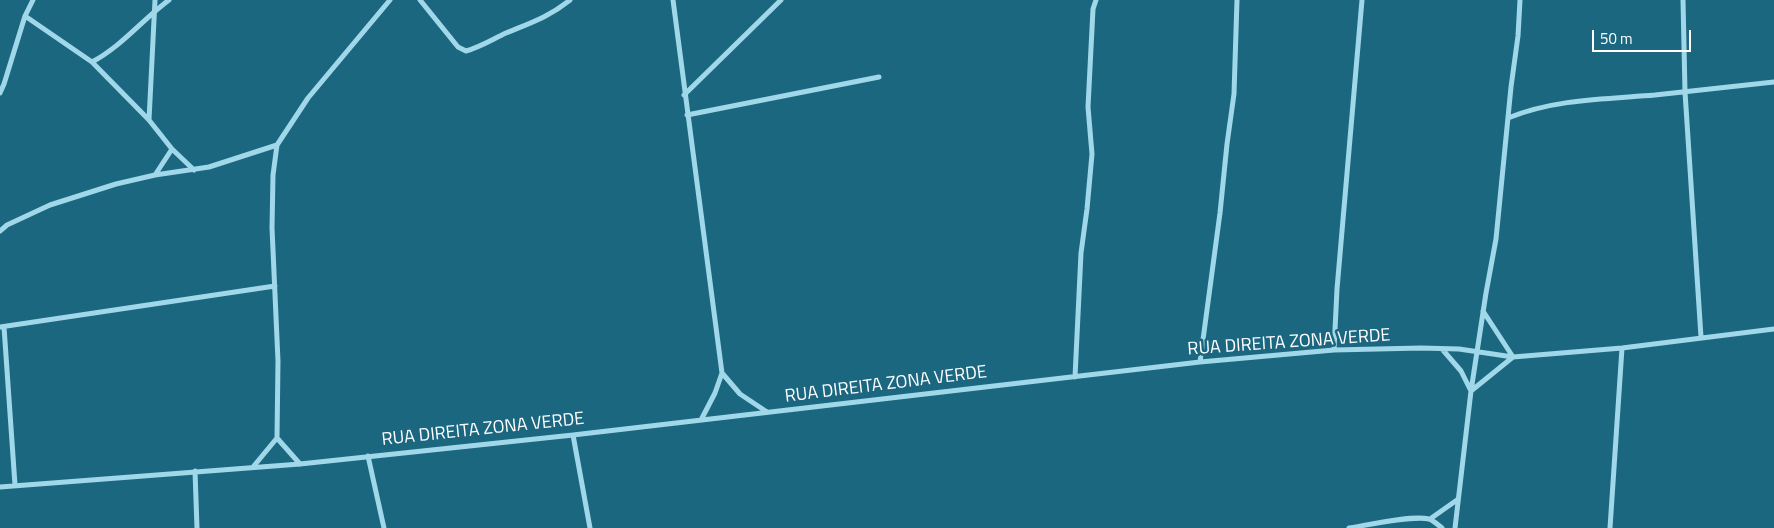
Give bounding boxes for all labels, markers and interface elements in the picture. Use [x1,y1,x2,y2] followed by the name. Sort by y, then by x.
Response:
[1594,20,1693,52] scale bar
[1600,27,1633,50] text: 50 m
[1187,325,1391,361] street label: RUA DIREITA ZONA VERDE
[784,362,988,408] street label: RUA DIREITA ZONA VERDE
[381,409,585,451] street label: RUA DIREITA ZONA VERDE

